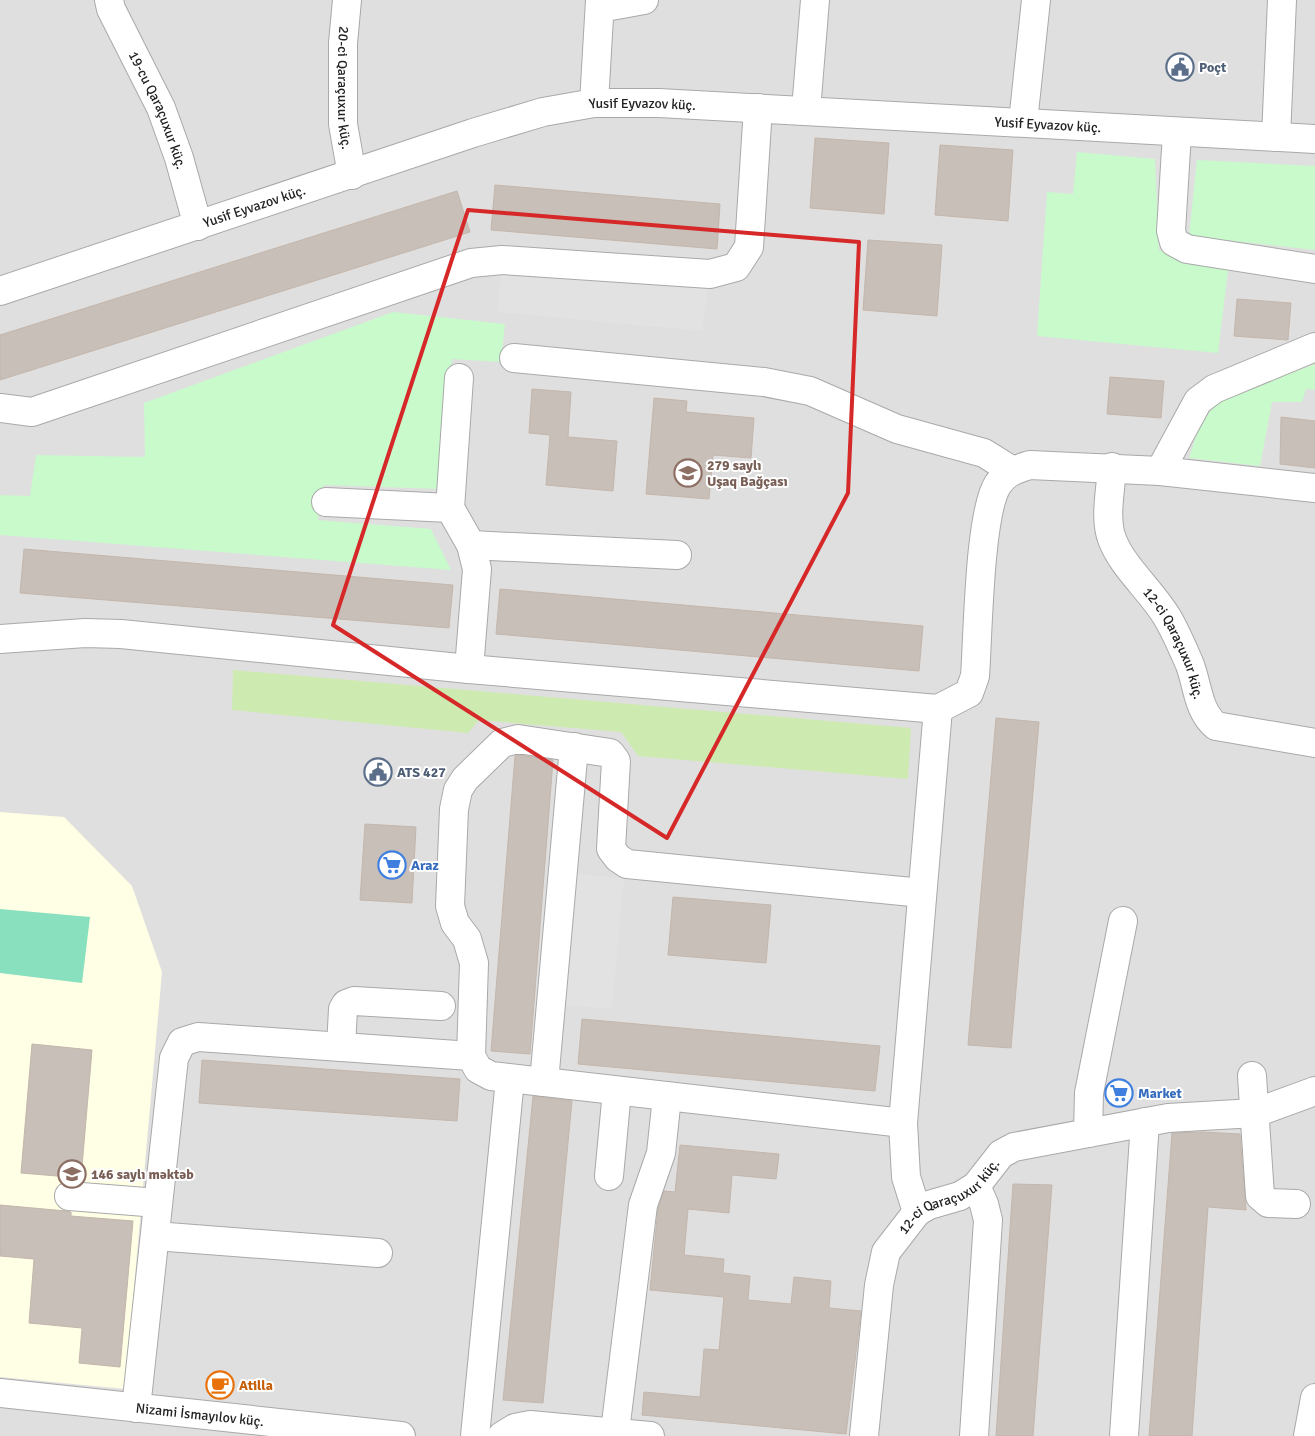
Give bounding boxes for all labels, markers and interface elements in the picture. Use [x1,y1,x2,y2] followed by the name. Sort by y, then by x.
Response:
[335,25,356,151] street label: 20-ci Qaraçuxur küç.
[125,48,190,171] street label: 19-cu Qaraçuxur küç.
[1165,52,1195,82] public building icon: Poçt
[1199,59,1227,76] place label: Poçt
[588,94,696,114] street label: Yusif Eyvazov küç.
[994,113,1102,136] street label: Yusif Eyvazov küç.
[201,181,308,231] street label: Yusif Eyvazov küç.
[707,457,788,490] place label: 279 saylı Uşaq Bağçası
[673,458,703,488] school or university icon: 279 saylı Uşaq Bağçası
[1140,584,1208,701] street label: 12-ci Qaraçuxur küç.
[363,757,393,787] public building icon: ATS 427
[397,764,446,781] place label: ATS 427
[377,850,407,880] supermarket icon: Araz
[411,857,439,874] place label: Araz
[1104,1078,1134,1108] supermarket icon: Market
[1138,1085,1182,1102] place label: Market
[895,1155,1003,1238] street label: 12-ci Qaraçuxur küç.
[57,1159,87,1189] school or university icon: 146 saylı məktəb
[91,1166,194,1183] place label: 146 saylı məktəb
[205,1370,235,1400] cafe icon: Atilla
[239,1377,273,1394] place label: Atilla
[135,1399,265,1430] street label: Nizami İsmayılov küç.

